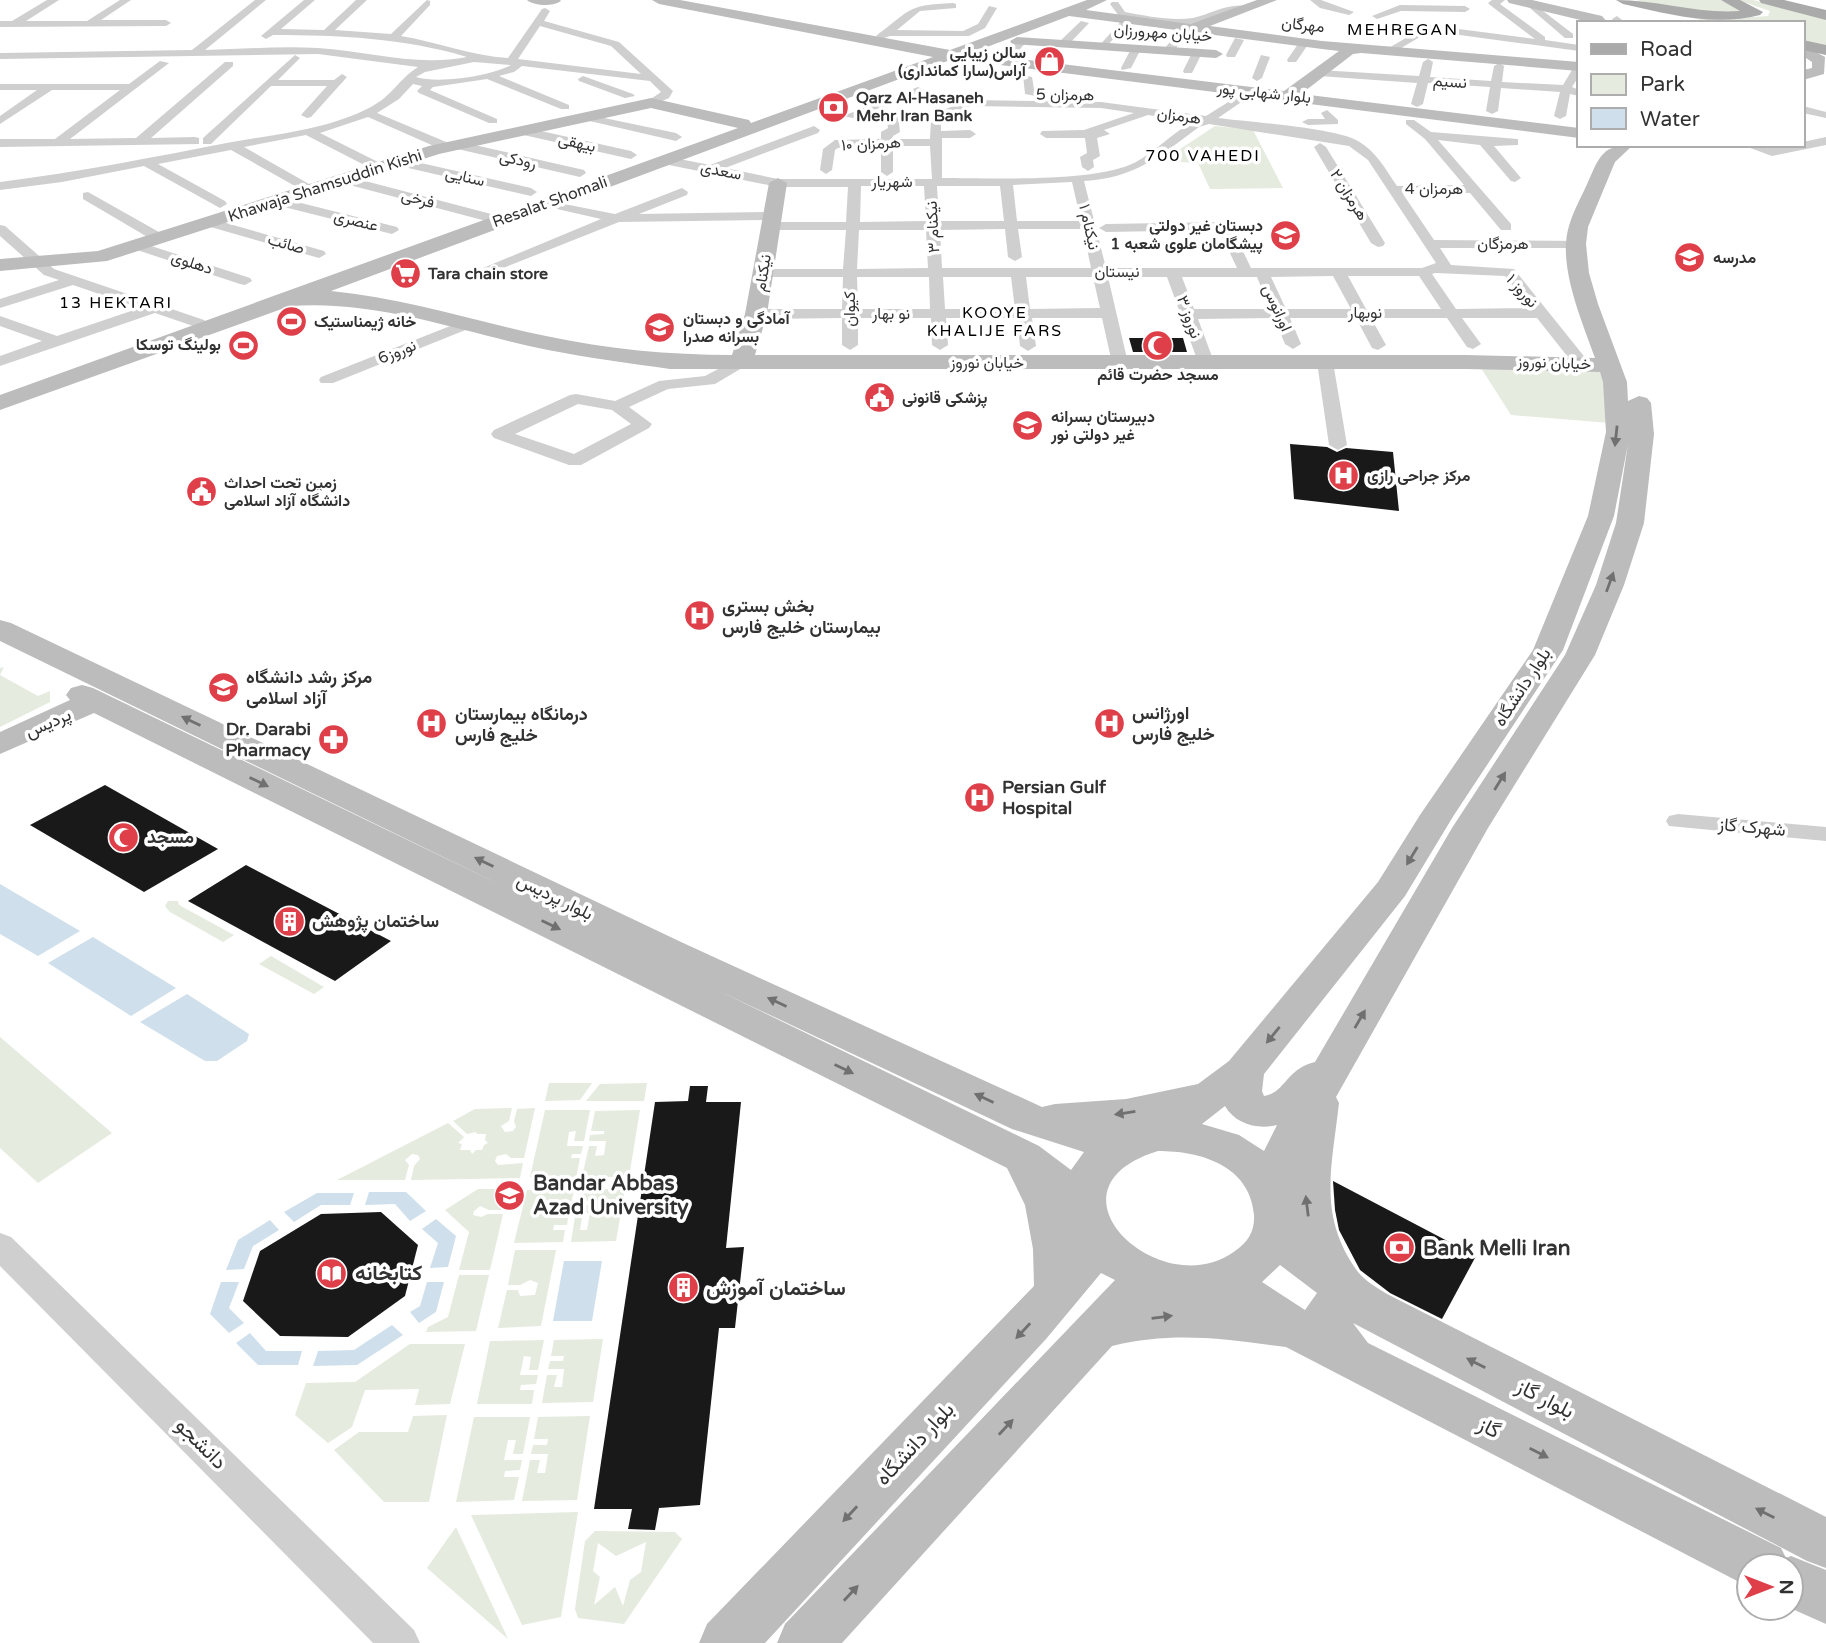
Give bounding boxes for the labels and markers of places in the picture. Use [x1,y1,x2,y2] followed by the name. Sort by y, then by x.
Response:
[898,43,1028,81] place label: سالن زیبایی آراس(سارا کمانداری)
[1032,45,1066,79] shop icon: سالن زیبایی آراس(سارا کمانداری)
[856,88,984,126] place label: Qarz Al-Hasaneh Mehr Iran Bank
[816,90,850,124] bank icon: Qarz Al-Hasaneh Mehr Iran Bank
[1110,216,1263,255] place label: دبستان غیر دولتی پیشگامان علوی شعبه 1
[1269,218,1303,252] school or university icon: دبستان غیر دولتی پیشگامان علوی شعبه 1
[1673,241,1707,275] school or university icon: مدرسه
[1713,248,1757,268] place label: مدرسه
[388,257,422,291] supermarket icon: Tara chain store
[427,264,548,284] place label: Tara chain store
[274,305,308,339] sports icon: خانه ژیمناستیک
[683,309,791,347] place label: آمادگی و دبستان بسرانه صدرا
[643,311,677,345] school or university icon: آمادگی و دبستان بسرانه صدرا
[314,312,416,332] place label: خانه ژیمناستیک
[227,328,261,362] sports icon: بولینگ توسکا
[1141,329,1175,363] mosque icon: مسجد حضرت قائم
[136,335,221,355] place label: بولینگ توسکا
[1097,365,1219,385] place label: مسجد حضرت قائم
[862,381,896,415] public building icon: پزشکی قانونی
[902,388,988,409] place label: پزشکی قانونی
[1050,407,1155,445] place label: دبیرستان بسرانه غیر دولتی نور
[1011,409,1045,443] school or university icon: دبیرستان بسرانه غیر دولتی نور
[1327,459,1361,493] hospital icon: مرکز جراحی رازی
[1367,466,1471,486] place label: مرکز جراحی رازی
[224,473,350,511] place label: زمین تحت احداث دانشگاه آزاد اسلامی
[184,475,218,509] public building icon: زمین تحت احداث دانشگاه آزاد اسلامی
[722,595,881,639] place label: بخش بستری بیمارستان خلیج فارس
[682,599,716,633] hospital icon: بخش بستری بیمارستان خلیج فارس
[246,666,372,709] place label: مرکز رشد دانشگاه آزاد اسلامی
[206,670,240,704] school or university icon: مرکز رشد دانشگاه آزاد اسلامی
[1132,702,1215,746] place label: اورژانس خلیج فارس
[455,703,588,747] place label: درمانگاه بیمارستان خلیج فارس
[1092,706,1126,740] hospital icon: اورژانس خلیج فارس
[415,707,449,741] hospital icon: درمانگاه بیمارستان خلیج فارس
[225,718,311,761] place label: Dr. Darabi Pharmacy
[317,722,351,756] pharmacy icon: Dr. Darabi Pharmacy
[1002,776,1107,819] place label: Persian Gulf Hospital
[962,780,996,814] hospital icon: Persian Gulf Hospital
[107,820,141,854] mosque icon: مسجد
[147,826,194,848] place label: مسجد
[272,904,306,938] building icon: ساختمان پژوهش
[312,910,439,933] place label: ساختمان پژوهش
[533,1171,689,1220] place label: Bandar Abbas Azad University
[493,1178,527,1212] school or university icon: Bandar Abbas Azad University
[1383,1231,1417,1265] bank icon: Bank Melli Iran
[1423,1236,1570,1261] place label: Bank Melli Iran
[315,1256,349,1290] library icon: کتابخانه
[355,1261,422,1286] place label: کتابخانه
[666,1271,700,1305] building icon: ساختمان آموزش
[706,1276,846,1301] place label: ساختمان آموزش

